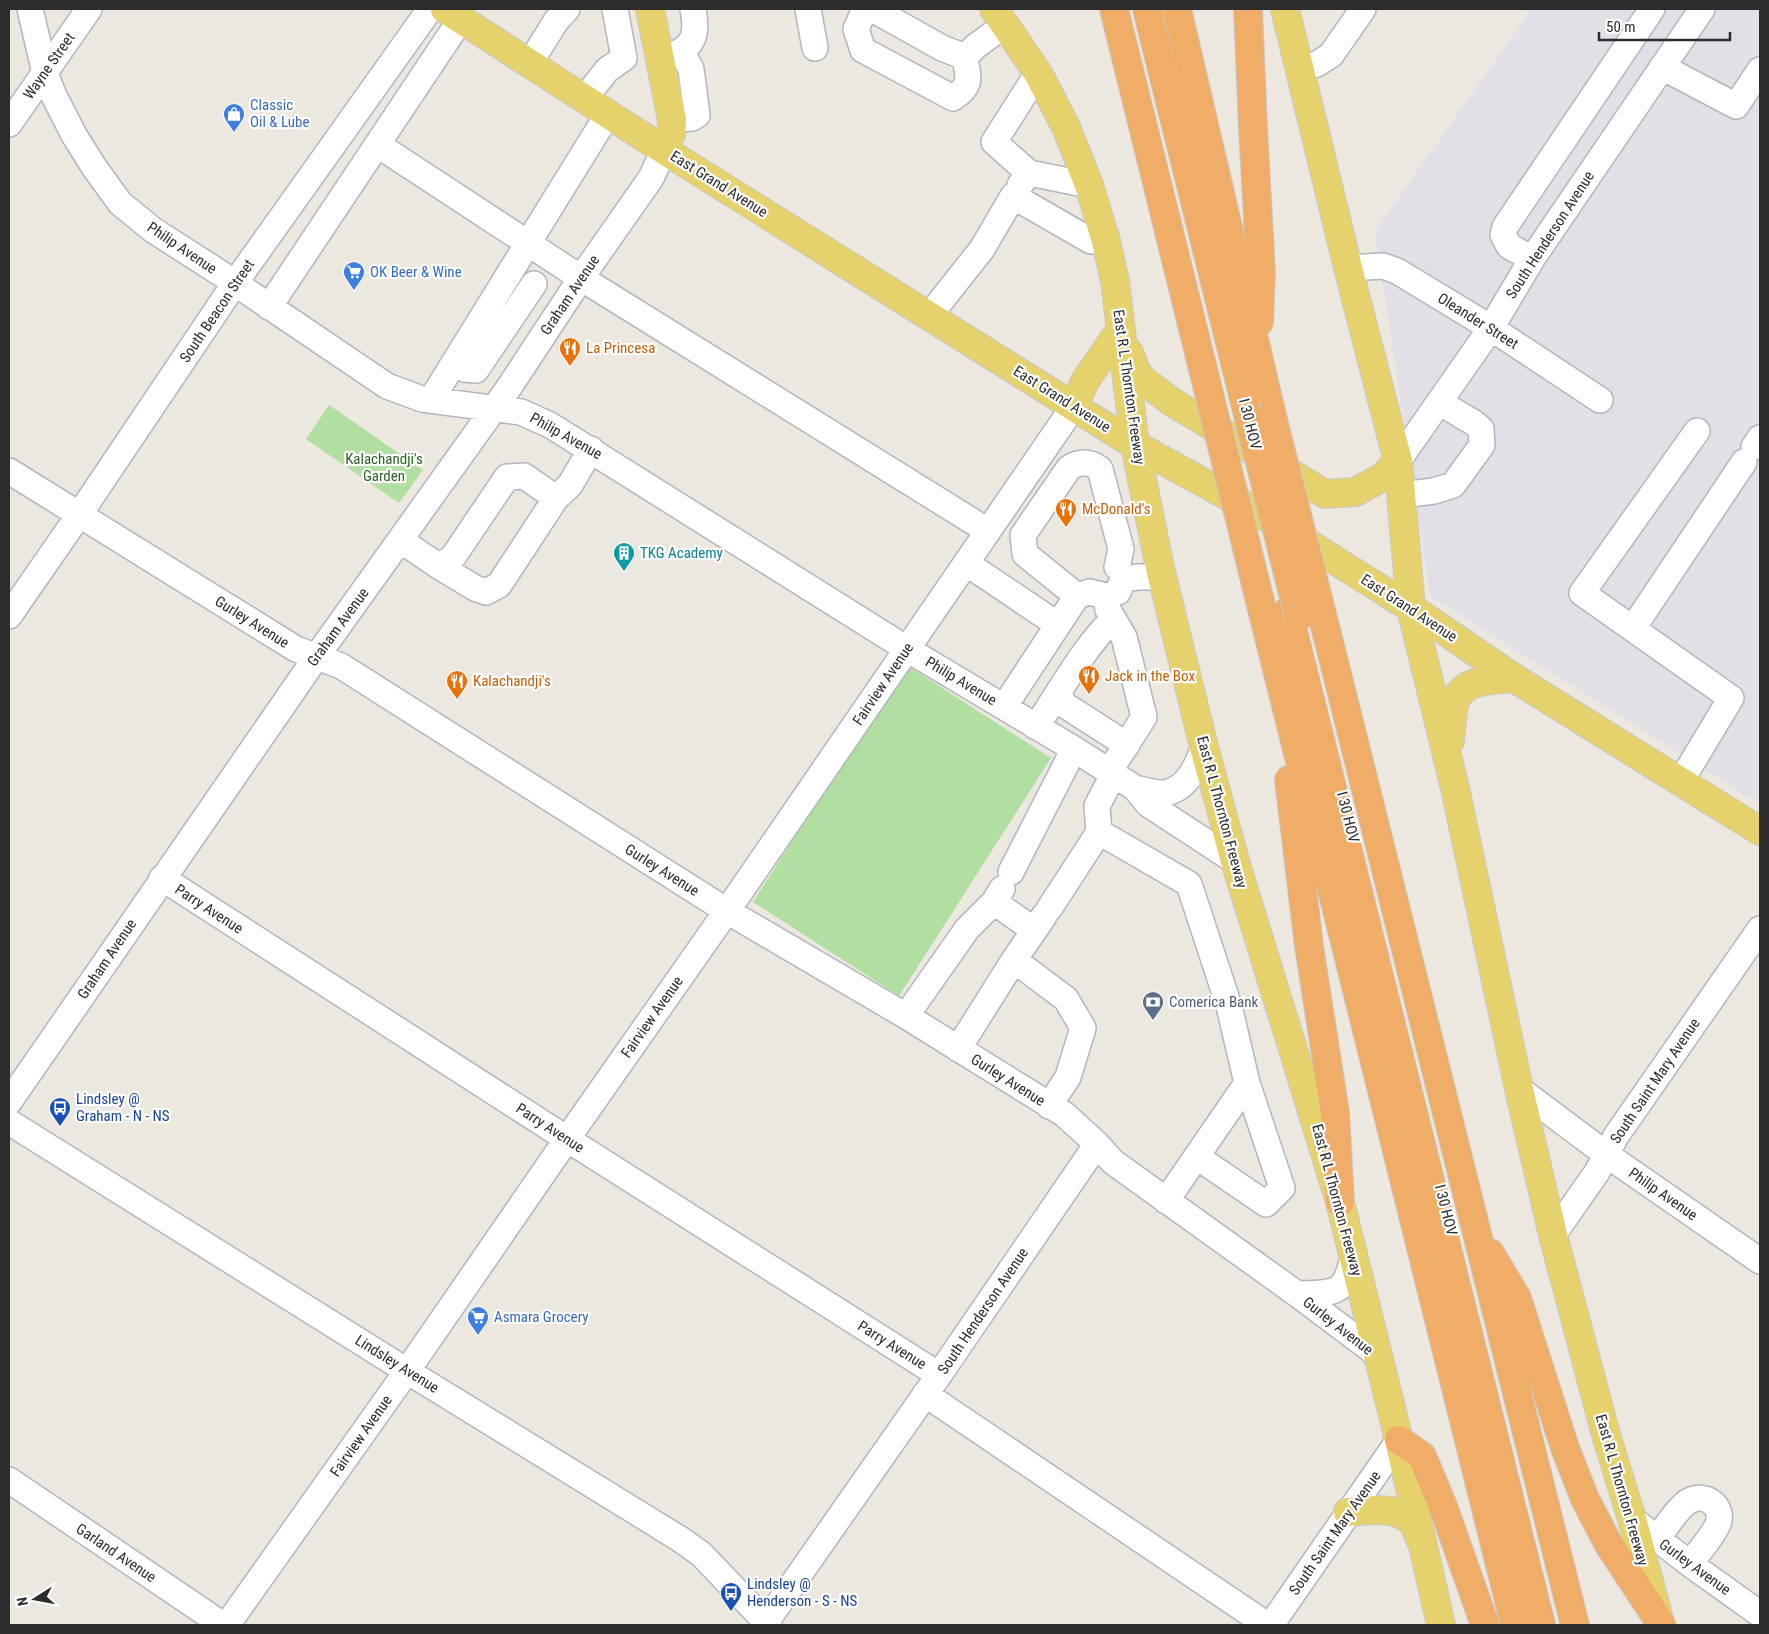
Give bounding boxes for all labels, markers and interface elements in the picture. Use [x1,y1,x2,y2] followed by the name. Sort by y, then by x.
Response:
[1599,10,1730,42] scale bar
[1606,18,1636,36] text: 50 m
[19,29,79,103] street label: Wayne Street
[250,96,309,131] place label: Classic Oil & Lube
[222,102,246,133] shop icon: Classic Oil & Lube
[667,147,771,221] street label: East Grand Avenue
[1502,168,1598,302] street label: South Henderson Avenue
[144,218,220,278] street label: Philip Avenue
[537,252,603,338] street label: Graham Avenue
[176,256,258,366] street label: South Beacon Street
[342,260,366,291] supermarket icon: OK Beer & Wine
[370,263,462,281] place label: OK Beer & Wine
[1434,289,1522,353] street label: Oleander Street
[1109,308,1149,466] street label: East R L Thornton Freeway
[558,336,582,367] restaurant icon: La Princesa
[586,339,655,357] place label: La Princesa
[1010,362,1114,436] street label: East Grand Avenue
[1235,397,1265,452] street label: I 30 HOV
[527,409,605,463] street label: Philip Avenue
[345,450,423,485] park label: Kalachandji's Garden
[1054,497,1078,528] restaurant icon: McDonald's
[1082,500,1151,518] place label: McDonald's
[612,541,636,572] building icon: TKG Academy
[640,544,723,562] place label: TKG Academy
[1358,570,1460,646] street label: East Grand Avenue
[303,584,373,670] street label: Graham Avenue
[212,592,292,652] street label: Gurley Avenue
[849,639,917,729] street label: Fairview Avenue
[922,653,1000,709] street label: Philip Avenue
[1077,664,1101,695] restaurant icon: Jack in the Box
[1105,667,1195,685] place label: Jack in the Box
[445,669,469,700] restaurant icon: Kalachandji's
[473,672,551,690] place label: Kalachandji's
[1193,734,1251,890] street label: East R L Thornton Freeway
[1333,790,1363,845] street label: I 30 HOV
[622,840,702,900] street label: Gurley Avenue
[172,880,246,938] street label: Parry Avenue
[74,916,140,1002] street label: Graham Avenue
[617,973,687,1061] street label: Fairview Avenue
[1141,990,1165,1021] bank icon: Comerica Bank
[1169,993,1259,1011] place label: Comerica Bank
[1606,1015,1704,1147] street label: South Saint Mary Avenue
[968,1050,1048,1110] street label: Gurley Avenue
[76,1090,170,1125] place label: Lindsley @ Graham - N - NS
[48,1096,72,1127] bus stop icon: Lindsley @ Graham - N - NS
[513,1099,587,1157] street label: Parry Avenue
[1308,1122,1366,1278] street label: East R L Thornton Freeway
[1625,1164,1701,1224] street label: Philip Avenue
[1431,1183,1461,1238] street label: I 30 HOV
[934,1244,1032,1378] street label: South Henderson Avenue
[1299,1293,1377,1359] street label: Gurley Avenue
[466,1305,490,1336] supermarket icon: Asmara Grocery
[494,1308,589,1326] place label: Asmara Grocery
[854,1317,930,1373] street label: Parry Avenue
[352,1331,442,1397] street label: Lindsley Avenue
[326,1392,396,1480] street label: Fairview Avenue
[1592,1412,1652,1568] street label: East R L Thornton Freeway
[1285,1467,1385,1599] street label: South Saint Mary Avenue
[73,1520,159,1586] street label: Garland Avenue
[1656,1535,1734,1599] street label: Gurley Avenue
[10,1574,60,1624] north arrow
[747,1575,858,1610] place label: Lindsley @ Henderson - S - NS
[719,1581,743,1612] bus stop icon: Lindsley @ Henderson - S - NS
[14,1596,31,1607] text: N

